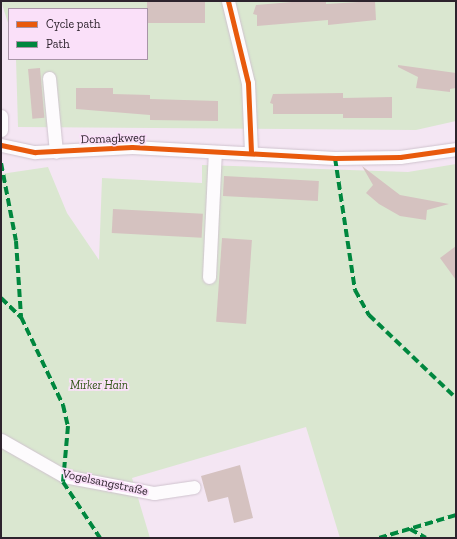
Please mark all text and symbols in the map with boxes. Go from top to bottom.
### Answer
legend [8,8,148,60]
text: Cycle path [46,17,100,31]
text: Path [46,37,70,51]
street label: Domagkweg [80,131,146,147]
park label: Mirker Hain [70,379,128,393]
street label: Vogelsangstraße [61,467,149,499]

